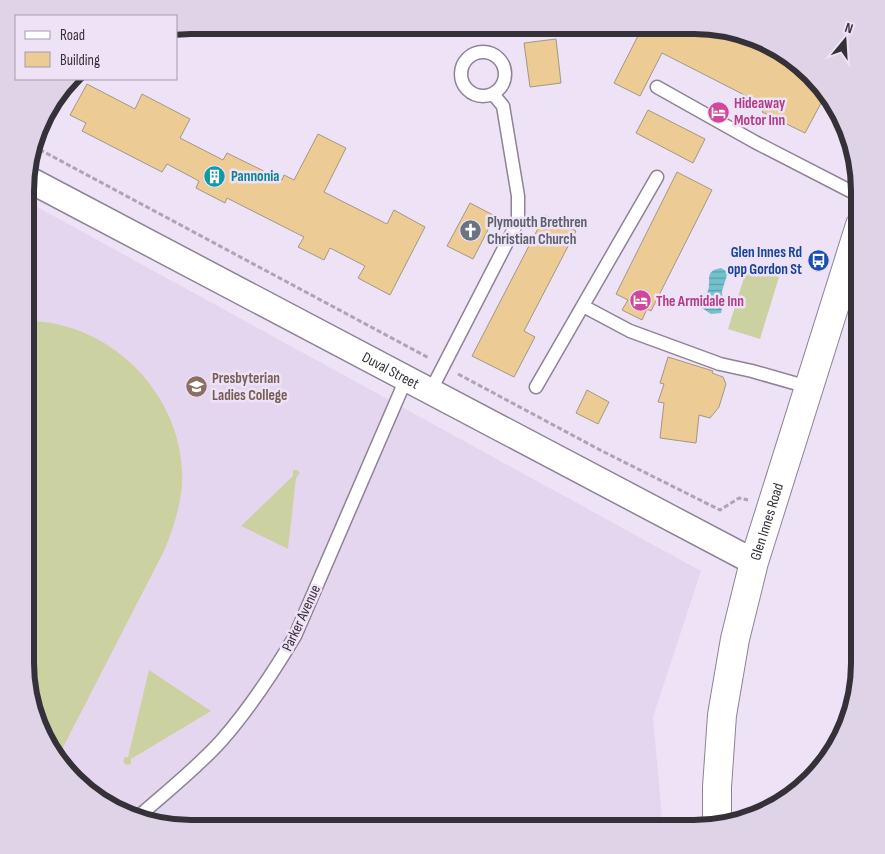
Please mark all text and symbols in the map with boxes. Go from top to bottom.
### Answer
legend [15,15,178,80]
north arrow [820,15,870,65]
text: N [843,19,855,37]
text: Road [60,26,85,45]
text: Building [60,51,100,70]
place label: Hideaway Motor Inn [734,94,786,130]
hotel icon: Hideaway Motor Inn [706,100,730,124]
building icon: Pannonia [203,164,227,188]
place label: Pannonia [231,167,280,186]
place label: Plymouth Brethren Christian Church [487,213,587,249]
church icon: Plymouth Brethren Christian Church [459,219,483,243]
place label: Glen Innes Rd opp Gordon St [727,243,802,279]
bus stop icon: Glen Innes Rd opp Gordon St [806,249,830,273]
hotel icon: The Armidale Inn [628,289,652,313]
place label: The Armidale Inn [656,292,744,311]
street label: Duval Street [359,348,423,394]
place label: Presbyterian Ladies College [212,369,287,405]
school or university icon: Presbyterian Ladies College [184,375,208,399]
street label: Glen Innes Road [746,481,788,563]
street label: Parker Avenue [278,582,325,654]

